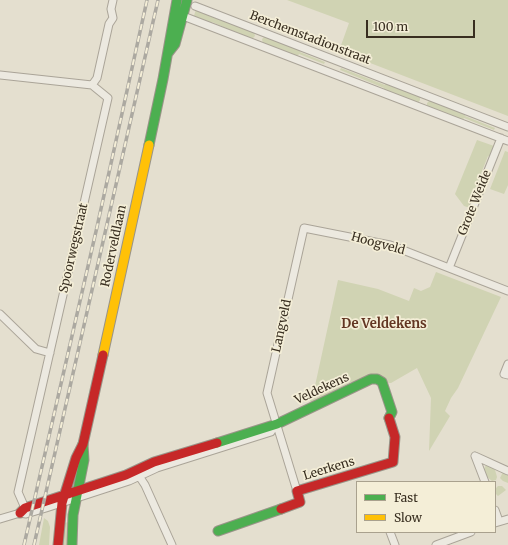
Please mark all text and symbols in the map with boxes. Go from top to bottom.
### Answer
street label: Berchemstadionstraat [248,8,372,68]
scale bar [368,12,477,38]
text: 100 m [373,19,408,34]
street label: Grote Weide [455,168,495,238]
street label: Spoorwegstraat [57,202,91,294]
street label: Roderveldlaan [98,204,130,288]
street label: Hoogveld [349,230,407,258]
street label: Langveld [269,298,295,354]
district label: De Veldekens [341,316,427,332]
street label: Veldekens [293,370,351,408]
street label: Leerkens [302,454,356,484]
legend [356,481,496,533]
text: Fast [394,490,418,505]
text: Slow [394,510,422,525]

